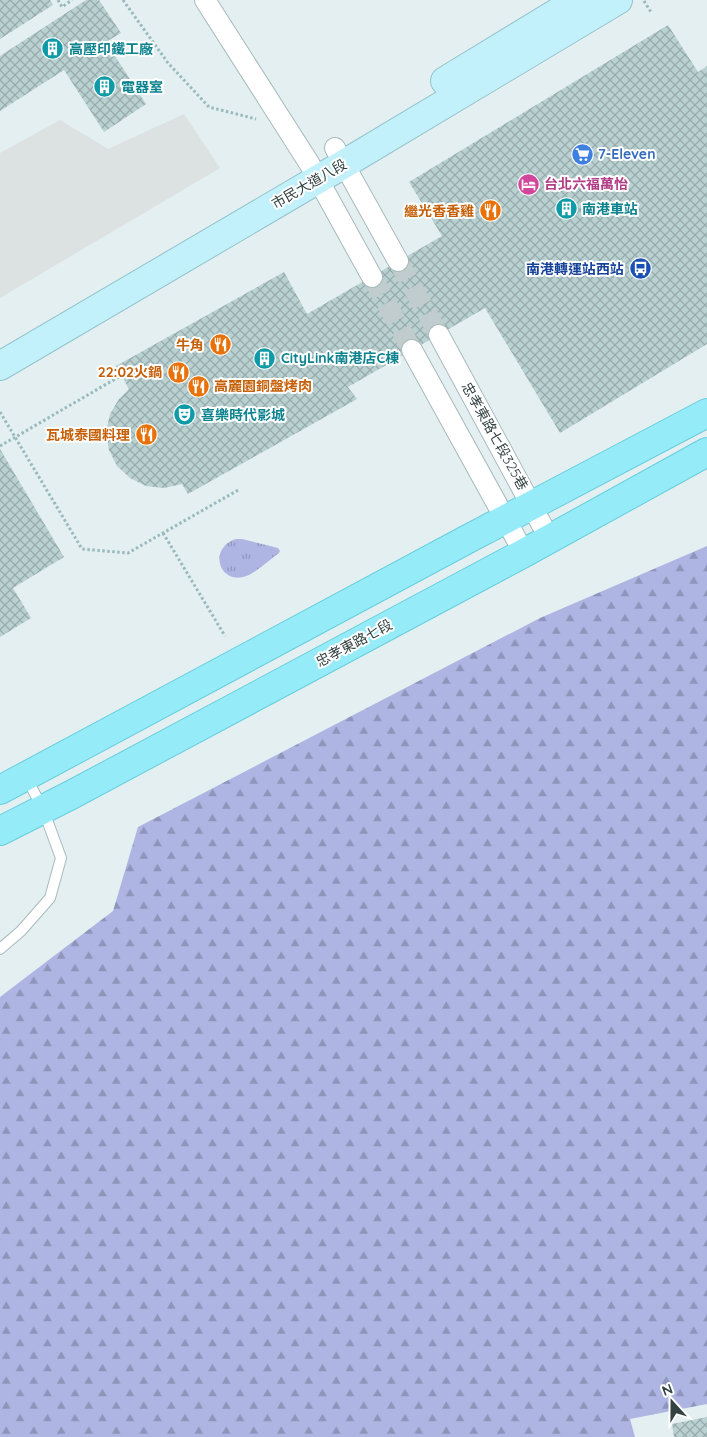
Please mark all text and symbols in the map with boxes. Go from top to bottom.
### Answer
building icon: 高壓印鐵工廠 [41,37,65,61]
place label: 高壓印鐵工廠 [69,40,153,58]
building icon: 電器室 [93,75,117,99]
place label: 電器室 [121,78,163,96]
supermarket icon: 7-Eleven [570,142,594,166]
place label: 7-Eleven [598,145,655,163]
street label: 市民大道八段 [268,155,350,213]
hotel icon: 台北六福萬怡 [516,172,540,196]
place label: 台北六福萬怡 [544,175,628,193]
building icon: 南港車站 [554,197,578,221]
restaurant icon: 繼光香香雞 [478,199,502,223]
place label: 南港車站 [582,200,638,218]
place label: 繼光香香雞 [404,202,474,220]
bus stop icon: 南港轉運站西站 [628,257,652,281]
place label: 南港轉運站西站 [526,260,624,278]
restaurant icon: 牛角 [208,333,232,357]
place label: 牛角 [176,336,204,354]
building icon: CityLink南港店C棟 [253,346,277,370]
place label: CityLink南港店C棟 [281,349,399,367]
restaurant icon: 22:02火鍋 [166,360,190,384]
place label: 22:02火鍋 [98,363,162,381]
restaurant icon: 高麗園銅盤烤肉 [186,374,210,398]
place label: 高麗園銅盤烤肉 [214,377,312,395]
street label: 忠孝東路七段325巷 [458,379,532,493]
theatre icon: 喜樂時代影城 [173,403,197,427]
place label: 喜樂時代影城 [201,406,285,424]
restaurant icon: 瓦城泰國料理 [134,423,158,447]
place label: 瓦城泰國料理 [46,426,130,444]
street label: 忠孝東路七段 [313,615,395,671]
north arrow [647,1377,697,1427]
text: N [659,1380,675,1400]

